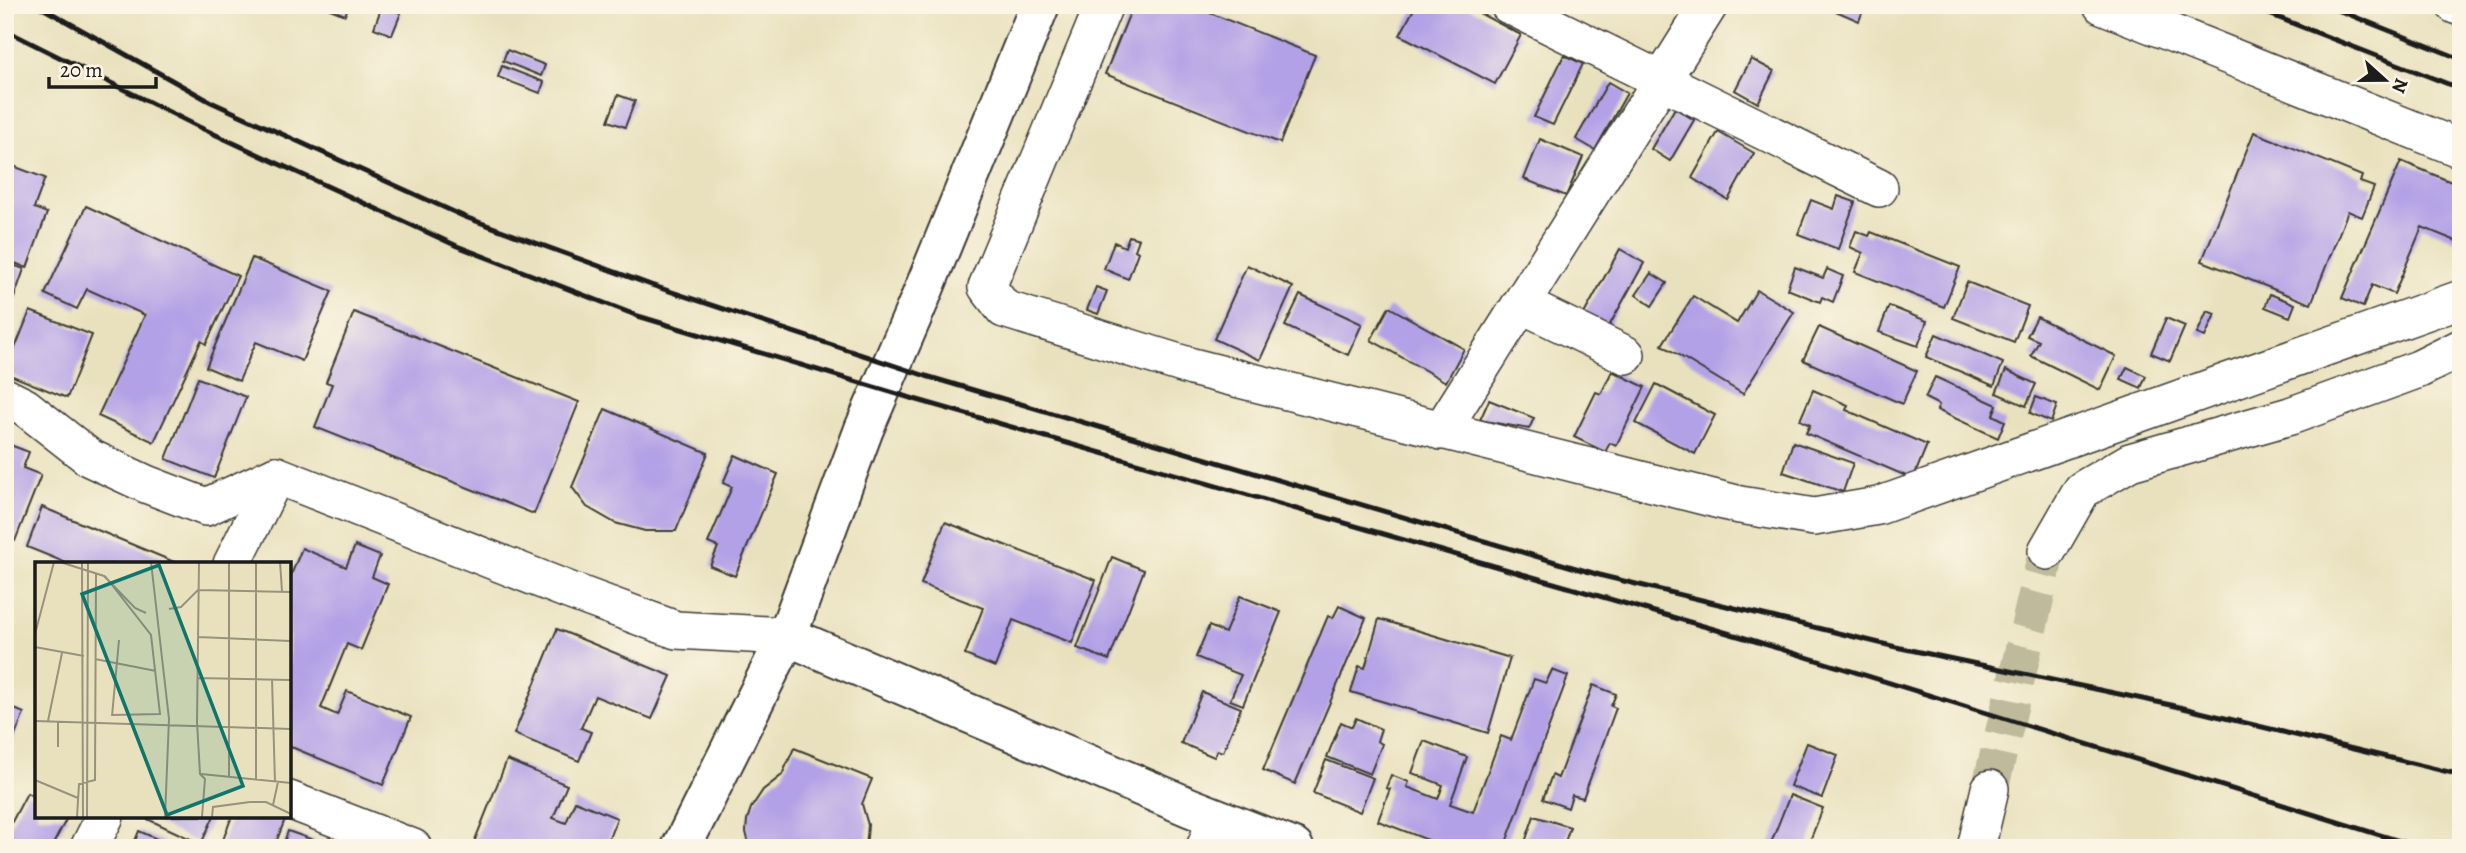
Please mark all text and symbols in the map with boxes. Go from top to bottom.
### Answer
scale bar [49,46,156,90]
north arrow [2350,46,2420,116]
text: 20 m [60,56,103,84]
text: N [2385,75,2415,97]
inset map [35,562,290,818]

